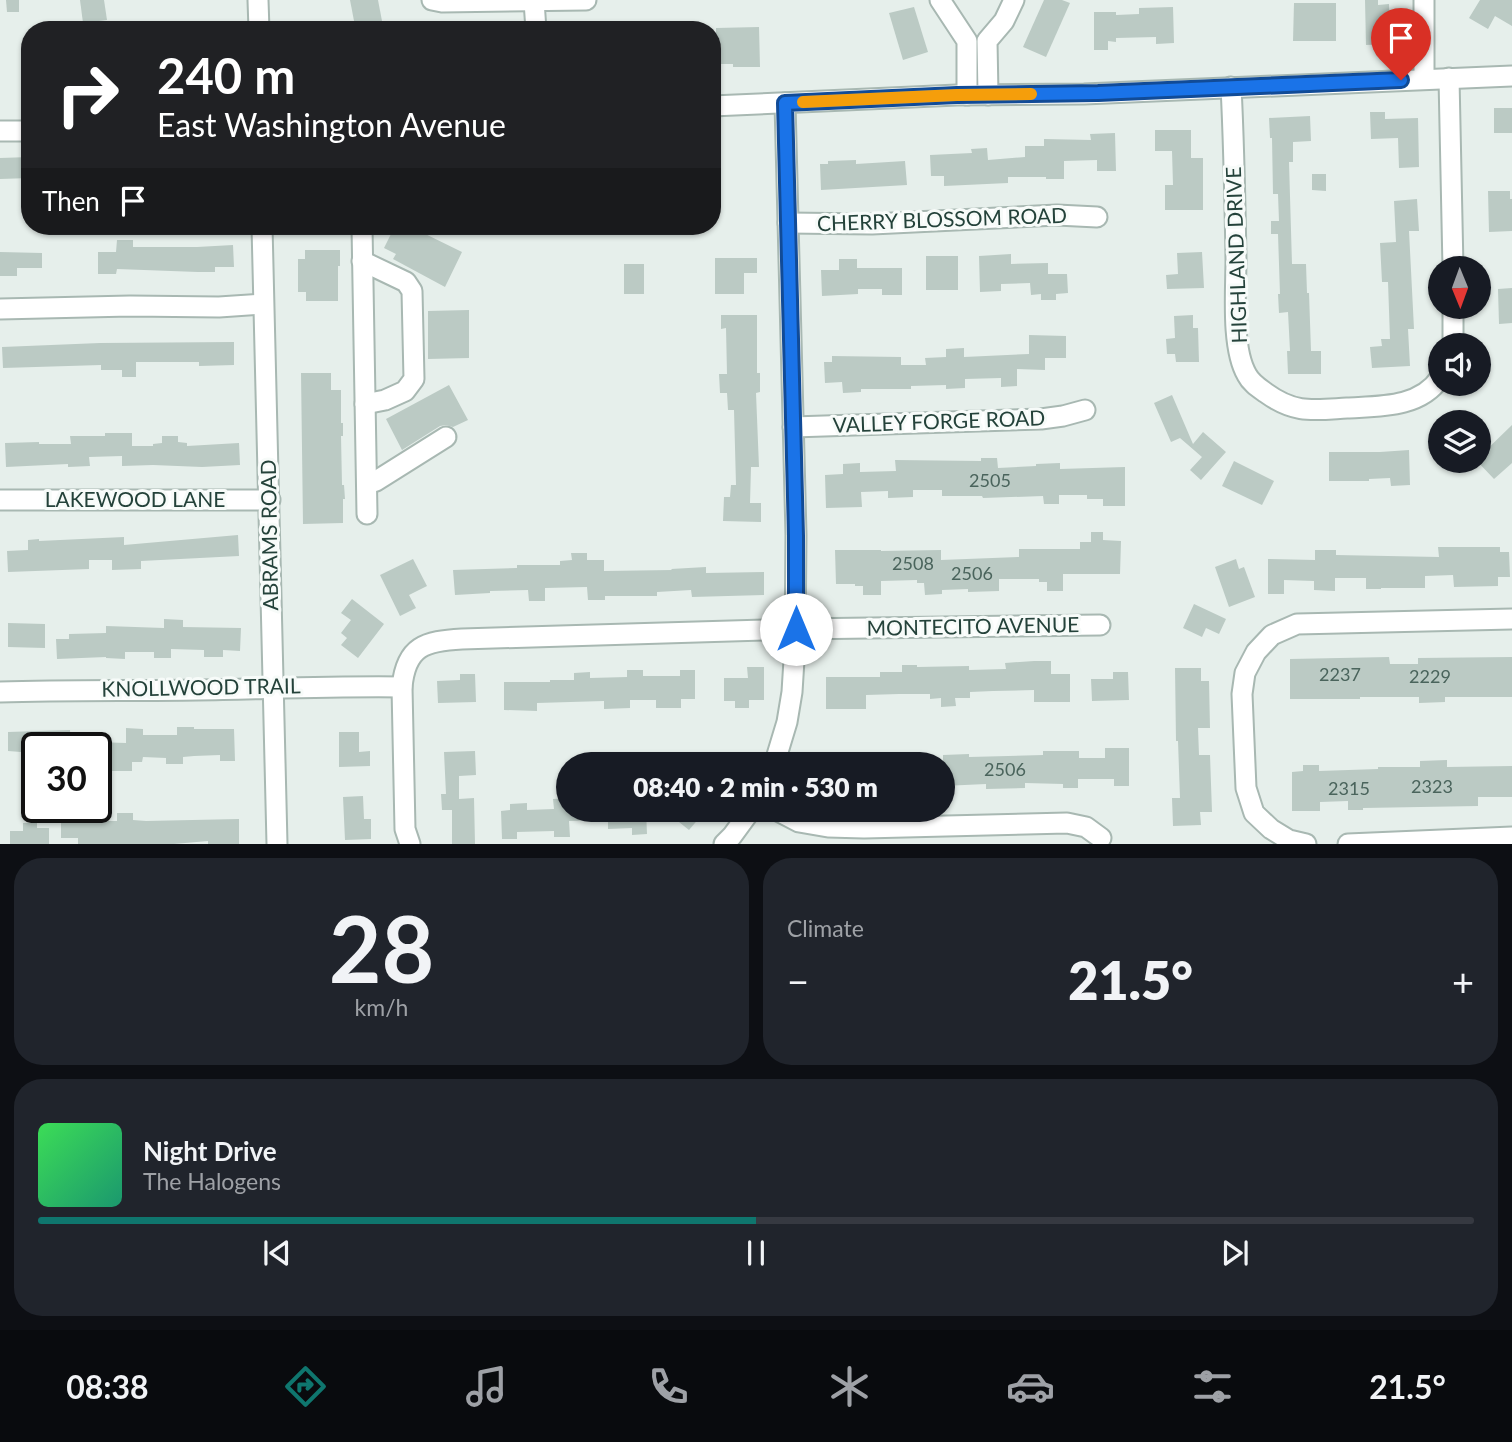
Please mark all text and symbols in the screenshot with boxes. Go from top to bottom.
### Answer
pin [1371,8,1431,80]
icon: arrive [1382,19,1420,57]
text: 240 m [157,46,295,104]
icon: right [42,49,133,140]
text: East Washington Avenue [157,105,506,144]
street label: HIGHLAND DRIVE [1220,166,1251,344]
icon: arrive [114,182,152,220]
text: Then [42,185,100,217]
street label: CHERRY BLOSSOM ROAD [817,202,1067,235]
north arrow [1428,256,1491,318]
map controls [1428,256,1491,473]
button: sound [1428,333,1491,396]
street label: VALLEY FORGE ROAD [832,404,1046,437]
button: layers [1428,410,1491,473]
street label: ABRAMS ROAD [255,459,282,611]
house number: 2505 [969,469,1011,491]
street label: LAKEWOOD LANE [45,486,225,511]
house number: 2508 [892,552,934,574]
house number: 2506 [951,562,993,584]
position arrow [759,592,833,666]
street label: MONTECITO AVENUE [866,611,1080,640]
house number: 2237 [1319,663,1361,685]
house number: 2229 [1409,665,1451,687]
street label: KNOLLWOOD TRAIL [101,672,301,701]
speed limit sign: 30 [21,732,112,823]
house number: 2506 [984,758,1026,780]
text: 08:40 · 2 min · 530 m [633,771,878,803]
house number: 2323 [1411,775,1453,797]
house number: 2315 [1328,777,1370,799]
text: 28 [329,893,434,1002]
text: Climate [787,914,864,942]
text: 21.5° [1068,949,1193,1011]
text: − [787,958,809,1004]
text: + [1452,958,1474,1004]
text: km/h [355,993,408,1021]
text: Night Drive [143,1135,277,1167]
text: The Halogens [143,1167,281,1195]
icon: previous [258,1234,296,1272]
icon: pause [737,1234,775,1272]
icon: next [1216,1234,1254,1272]
icon: directions [281,1362,330,1411]
icon: music [462,1362,511,1411]
icon: phone [644,1362,693,1411]
icon: climate [825,1362,874,1411]
icon: car [1006,1362,1055,1411]
icon: filters [1188,1362,1237,1411]
text: 08:38 [66,1367,149,1406]
text: 21.5° [1369,1367,1446,1406]

